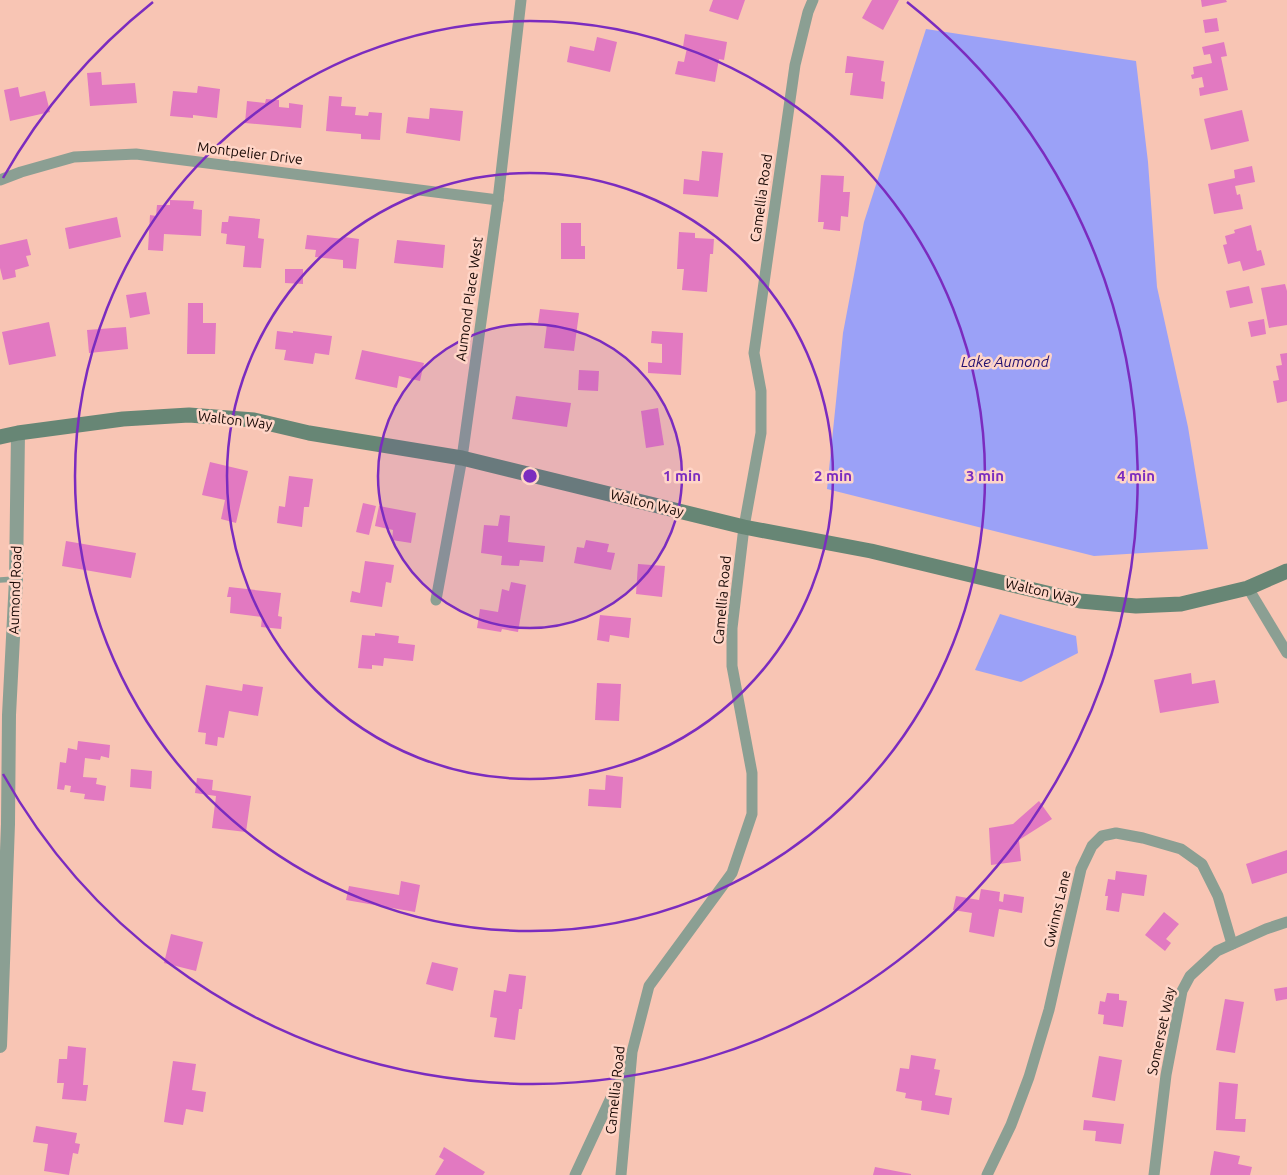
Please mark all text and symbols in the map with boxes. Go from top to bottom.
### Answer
street label: Montpelier Drive [196,139,304,167]
street label: Camellia Road [747,153,775,243]
street label: Aumond Place West [452,235,486,362]
water label: Lake Aumond [961,353,1050,370]
street label: Walton Way [197,407,273,433]
centre of rings [521,467,539,485]
text: 1 min [663,467,701,484]
text: 2 min [814,467,852,484]
text: 3 min [966,467,1004,484]
text: 4 min [1117,467,1155,484]
street label: Walton Way [609,486,686,520]
street label: Aumond Road [5,545,25,635]
street label: Camellia Road [710,555,734,645]
street label: Walton Way [1004,575,1081,607]
street label: Gwinns Lane [1040,869,1074,949]
street label: Somerset Way [1144,985,1178,1077]
street label: Camellia Road [602,1045,628,1135]

